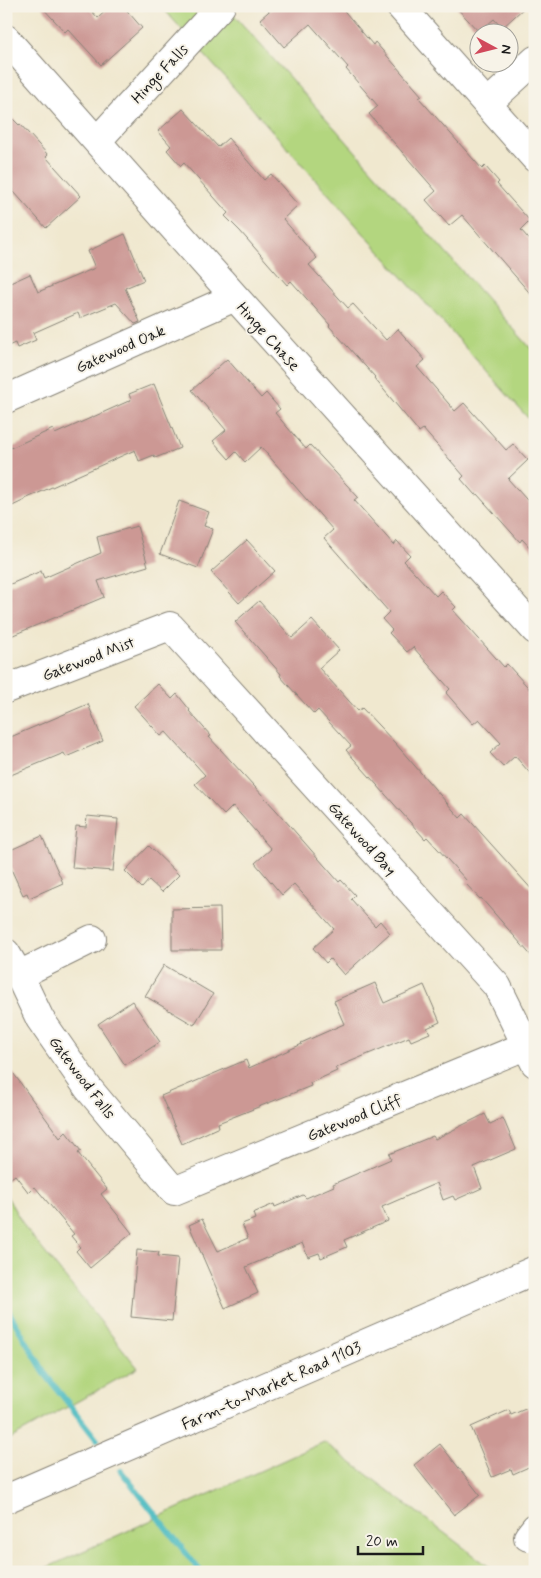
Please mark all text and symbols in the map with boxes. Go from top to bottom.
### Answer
north arrow [468,22,518,72]
street label: Hinge Falls [127,40,194,109]
text: N [496,44,515,55]
street label: Hinge Chase [231,298,305,377]
street label: Gatewood Oak [73,320,169,378]
street label: Gatewood Mist [39,632,138,687]
street label: Gatewood Bay [323,798,401,880]
street label: Gatewood Falls [44,1032,120,1124]
street label: Gatewood Cliff [304,1090,405,1147]
street label: Farm-to-Market Road 1103 [178,1337,365,1436]
scale bar [358,1523,424,1555]
text: 20 m [366,1532,398,1552]

